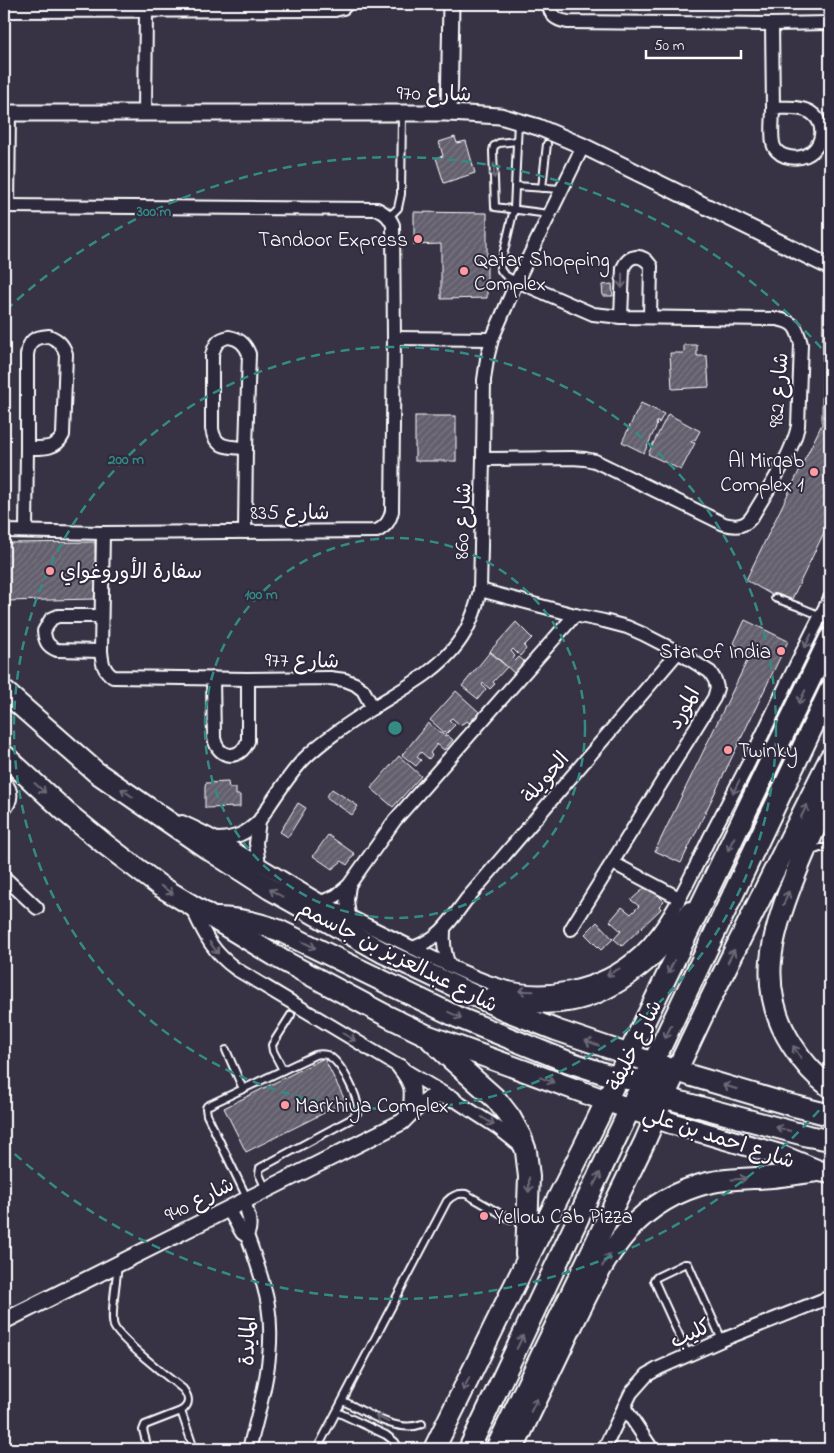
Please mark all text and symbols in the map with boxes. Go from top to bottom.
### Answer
scale bar [646,28,742,60]
text: 50 m [654,35,685,57]
street label: شارع 970 [396,79,472,111]
one-way arrow [489,163,498,179]
text: 300 m [136,201,172,223]
place label: Tandoor Express [258,226,408,256]
marker: Tandoor Express [412,233,424,245]
place label: Qatar Shopping Complex [474,246,610,300]
marker: Qatar Shopping Complex [458,265,470,277]
one-way arrow [618,272,627,288]
street label: شارع 982 [762,352,798,429]
place label: Al Mirqab Complex 1 [720,447,804,501]
text: 200 m [107,449,144,471]
marker: Al Mirqab Complex 1 [808,466,820,478]
street label: شارع 860 [448,482,480,560]
street label: شارع 835 [250,499,330,529]
place label: سفارة الأوروغواي [60,557,202,588]
marker: سفارة الأوروغواي [44,565,56,577]
text: 100 m [244,584,278,606]
one-way arrow [803,633,812,648]
place label: Star of India [659,638,771,668]
marker: Star of India [775,645,787,657]
street label: شارع 977 [265,646,339,678]
street label: المورد [661,682,709,736]
one-way arrow [796,690,806,705]
centre of rings [386,719,404,737]
place label: Twinky [738,737,798,769]
marker: Twinky [722,744,734,756]
street label: الحويلة [516,746,577,811]
one-way arrow [731,779,740,794]
one-way arrow [34,782,47,794]
one-way arrow [120,788,134,798]
one-way arrow [800,804,809,819]
one-way arrow [726,836,735,851]
one-way arrow [159,885,173,895]
one-way arrow [270,887,284,897]
one-way arrow [781,891,791,906]
street label: شارع عبدالعزيز بن جاسمم [292,894,502,1021]
one-way arrow [301,940,316,950]
one-way arrow [209,941,220,955]
one-way arrow [727,949,737,964]
one-way arrow [666,959,676,974]
one-way arrow [605,967,620,977]
one-way arrow [518,986,534,995]
street label: شارع خليفة [601,995,671,1097]
one-way arrow [447,1011,462,1021]
one-way arrow [663,1024,672,1039]
one-way arrow [342,1033,356,1043]
one-way arrow [585,1038,600,1047]
one-way arrow [791,1046,801,1060]
one-way arrow [539,1076,554,1085]
one-way arrow [722,1082,738,1092]
place label: Markhiya Complex [295,1092,449,1124]
marker: Markhiya Complex [279,1099,291,1111]
street label: شارع احمد بن علي [638,1100,798,1179]
one-way arrow [481,1117,495,1127]
one-way arrow [775,1124,791,1133]
street label: شارع 940 [160,1170,240,1231]
one-way arrow [593,1172,602,1187]
one-way arrow [730,1174,746,1183]
one-way arrow [524,1177,533,1193]
place label: Yellow Cab Pizza [494,1203,633,1233]
marker: Yellow Cab Pizza [478,1210,490,1222]
one-way arrow [601,1253,611,1267]
street label: كليب [666,1313,716,1357]
street label: المايدة [233,1316,265,1366]
one-way arrow [516,1335,525,1350]
one-way arrow [460,1376,470,1391]
one-way arrow [530,1398,539,1413]
one-way arrow [374,1414,389,1424]

